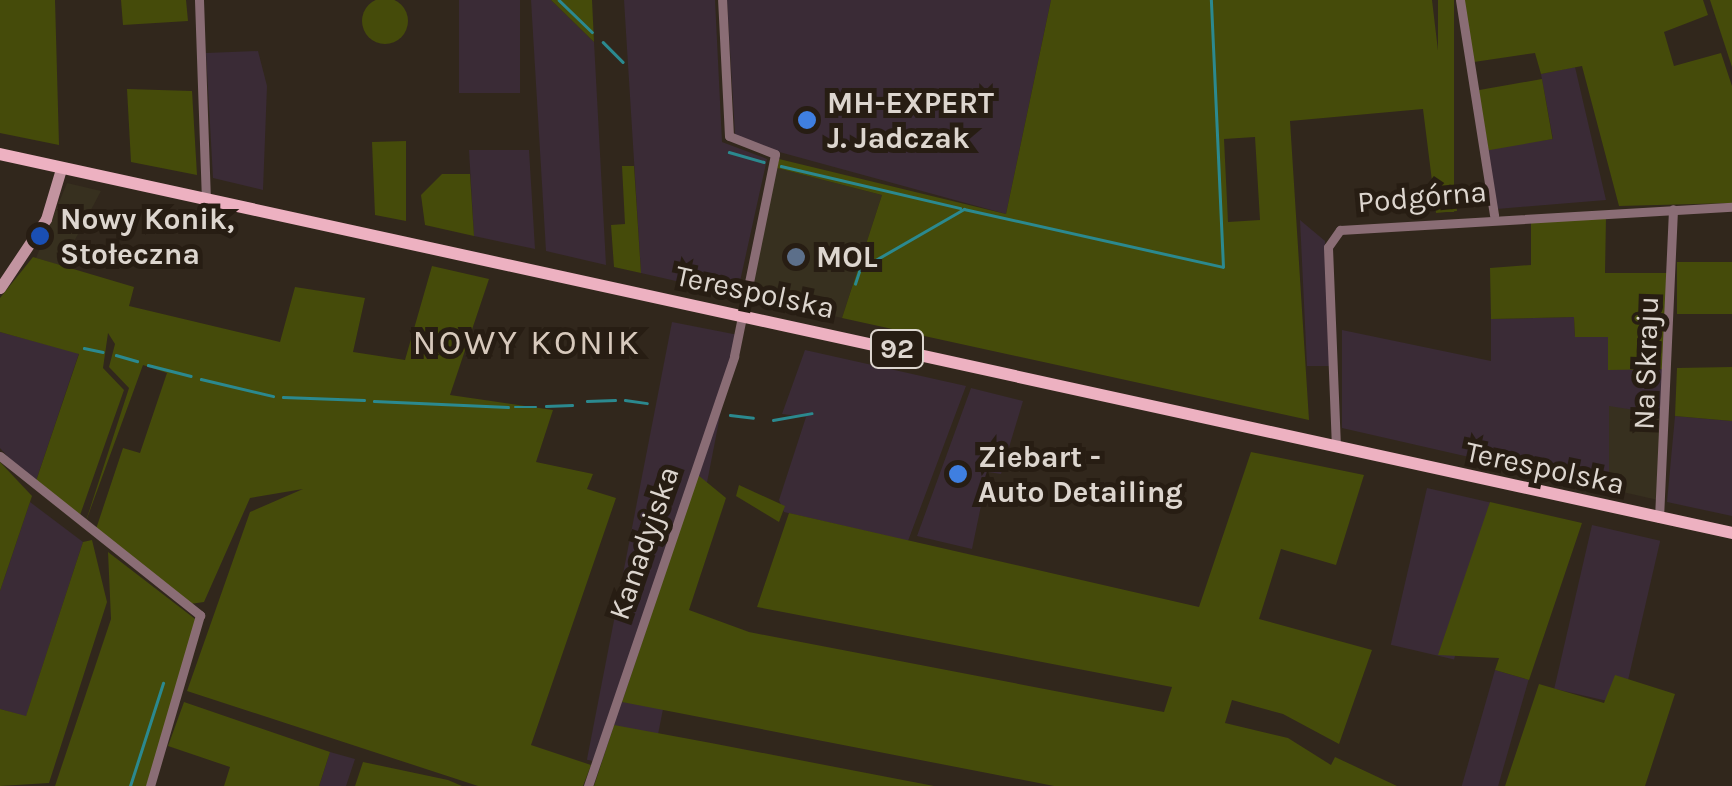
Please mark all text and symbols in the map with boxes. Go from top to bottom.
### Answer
place label: MH-EXPERT J. Jadczak [827,85,994,156]
marker: MH-EXPERT J. Jadczak [796,109,818,131]
street label: Podgórna [1356,173,1488,221]
place label: Nowy Konik, Stołeczna [60,201,234,272]
marker: Nowy Konik, Stołeczna [29,225,51,247]
place label: MOL [816,239,878,275]
marker: MOL [785,246,807,268]
street label: Terespolska [672,258,838,326]
street label: Na Skraju [1626,295,1666,431]
district label: NOWY KONIK [412,322,642,364]
road number: 92 [870,326,924,372]
street label: Terespolska [1462,434,1628,502]
place label: Ziebart - Auto Detailing [978,439,1183,510]
street label: Kanadyjska [601,462,687,624]
marker: Ziebart - Auto Detailing [947,463,969,485]

